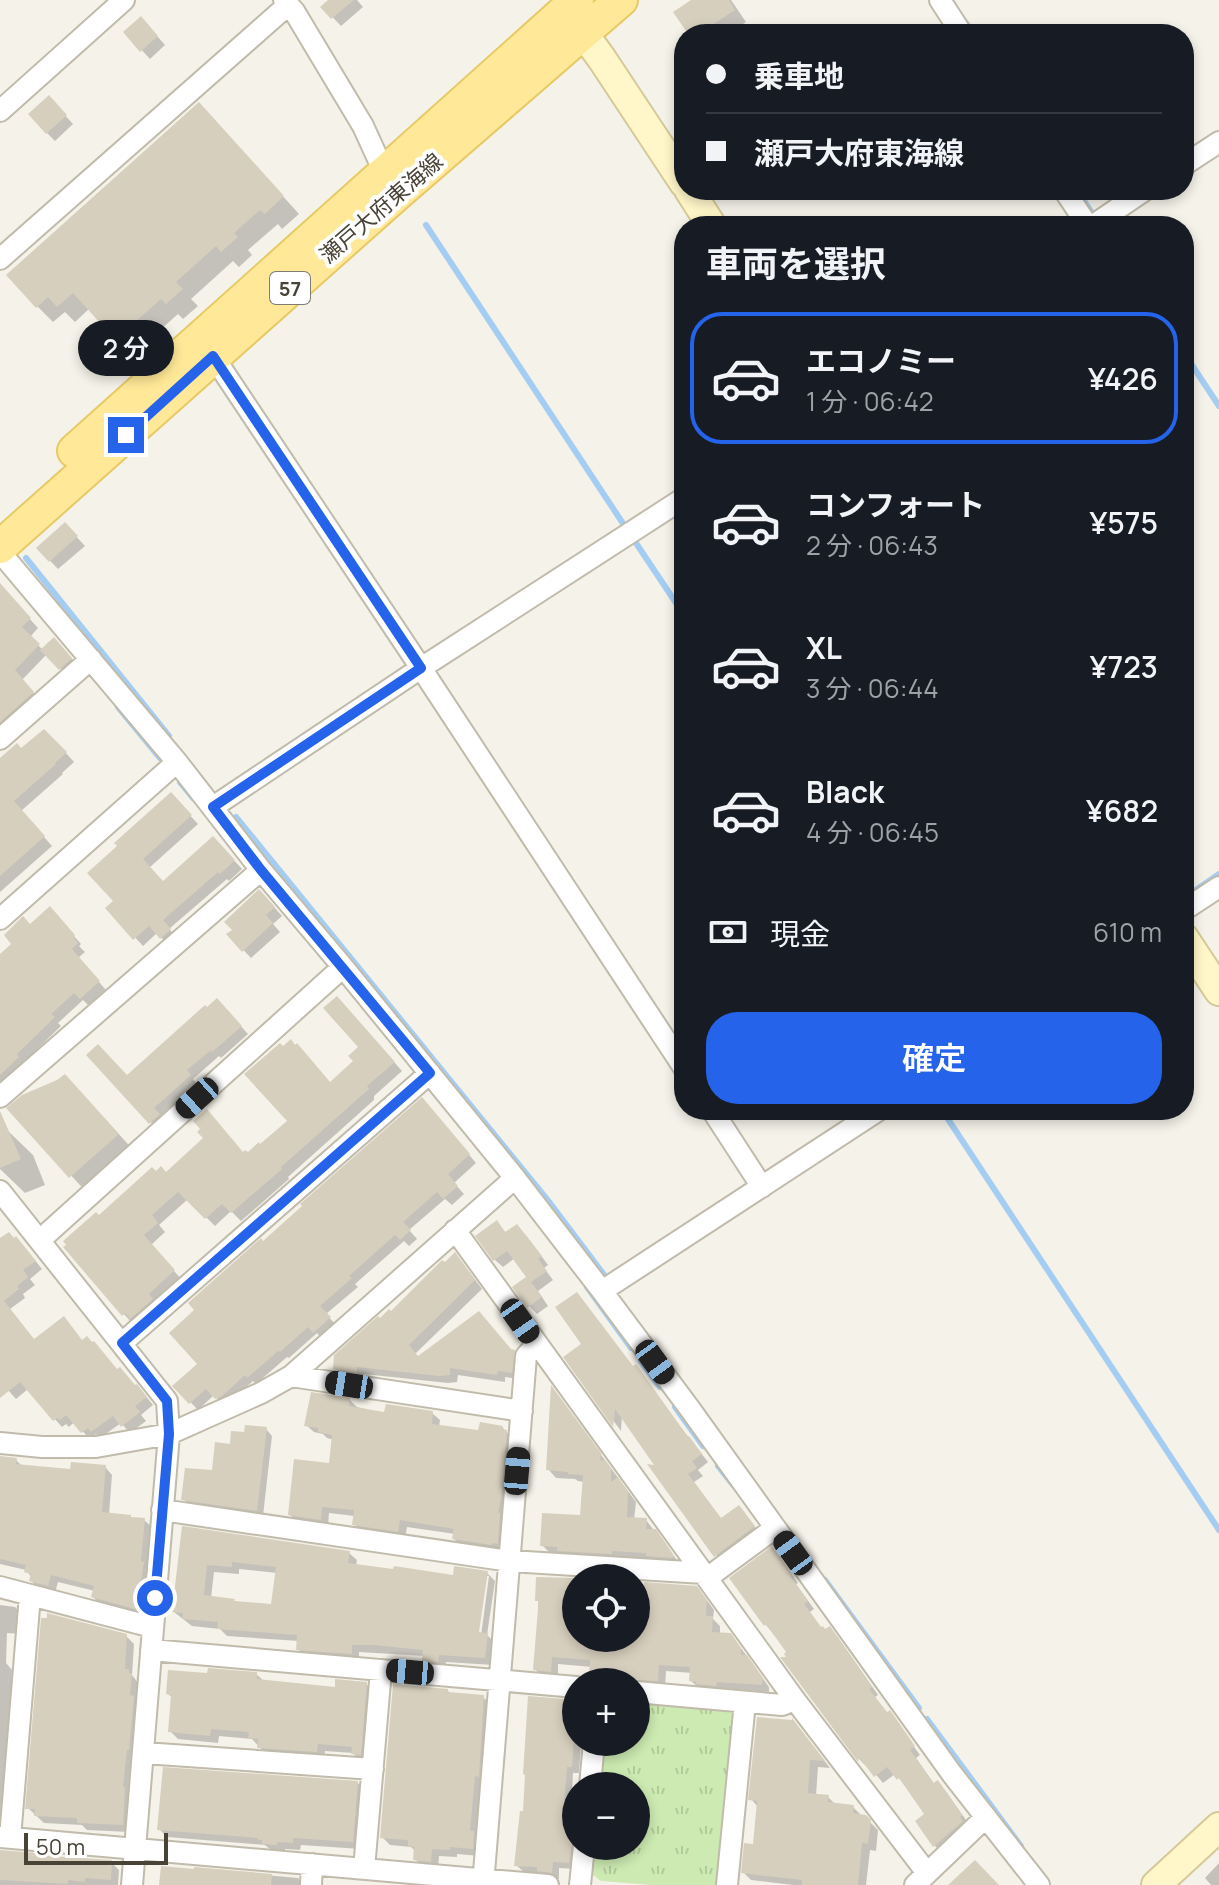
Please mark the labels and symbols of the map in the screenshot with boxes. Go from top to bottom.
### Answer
street label: 瀬戸大府東海線 [313,146,449,270]
road number: 57 [270,272,310,304]
callout: 2 分 [78,319,174,375]
route end [108,417,144,453]
car [171,1073,223,1123]
car [496,1294,544,1348]
car [631,1336,679,1388]
car [323,1369,375,1401]
car [503,1446,531,1496]
car [769,1527,817,1579]
route start [137,1580,173,1616]
car [385,1658,435,1686]
scale bar [24,1829,168,1865]

